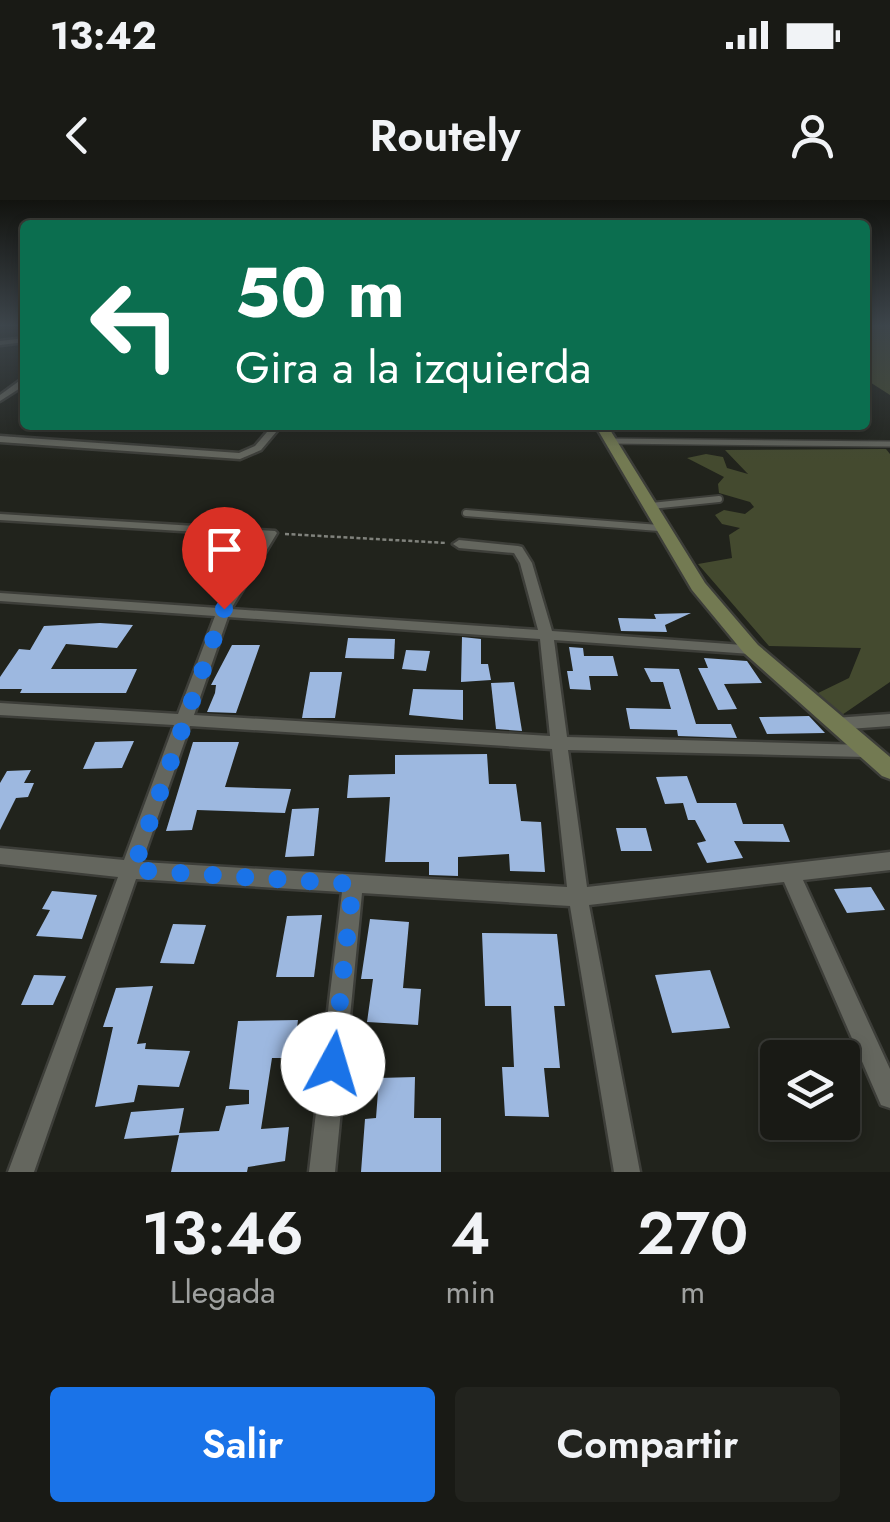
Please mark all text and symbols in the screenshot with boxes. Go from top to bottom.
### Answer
text: 13:42 [50,8,157,63]
text: Routely [369,103,521,168]
icon: back [50,108,105,163]
icon: person [785,108,840,163]
text: 50 m [235,242,405,343]
icon: left [70,260,200,390]
text: Gira a la izquierda [235,335,591,400]
pin [182,507,267,610]
icon: arrive [197,522,252,577]
position arrow [281,1012,385,1116]
map controls [760,1040,860,1140]
button: layers [760,1040,860,1140]
text: 13:46 [142,1190,304,1277]
text: 4 [451,1190,490,1277]
text: 270 [637,1190,748,1277]
text: Llegada [170,1269,276,1315]
text: min [446,1269,496,1315]
text: m [680,1269,705,1315]
button: Salir [50,1387,435,1502]
button: Compartir [455,1387,840,1502]

